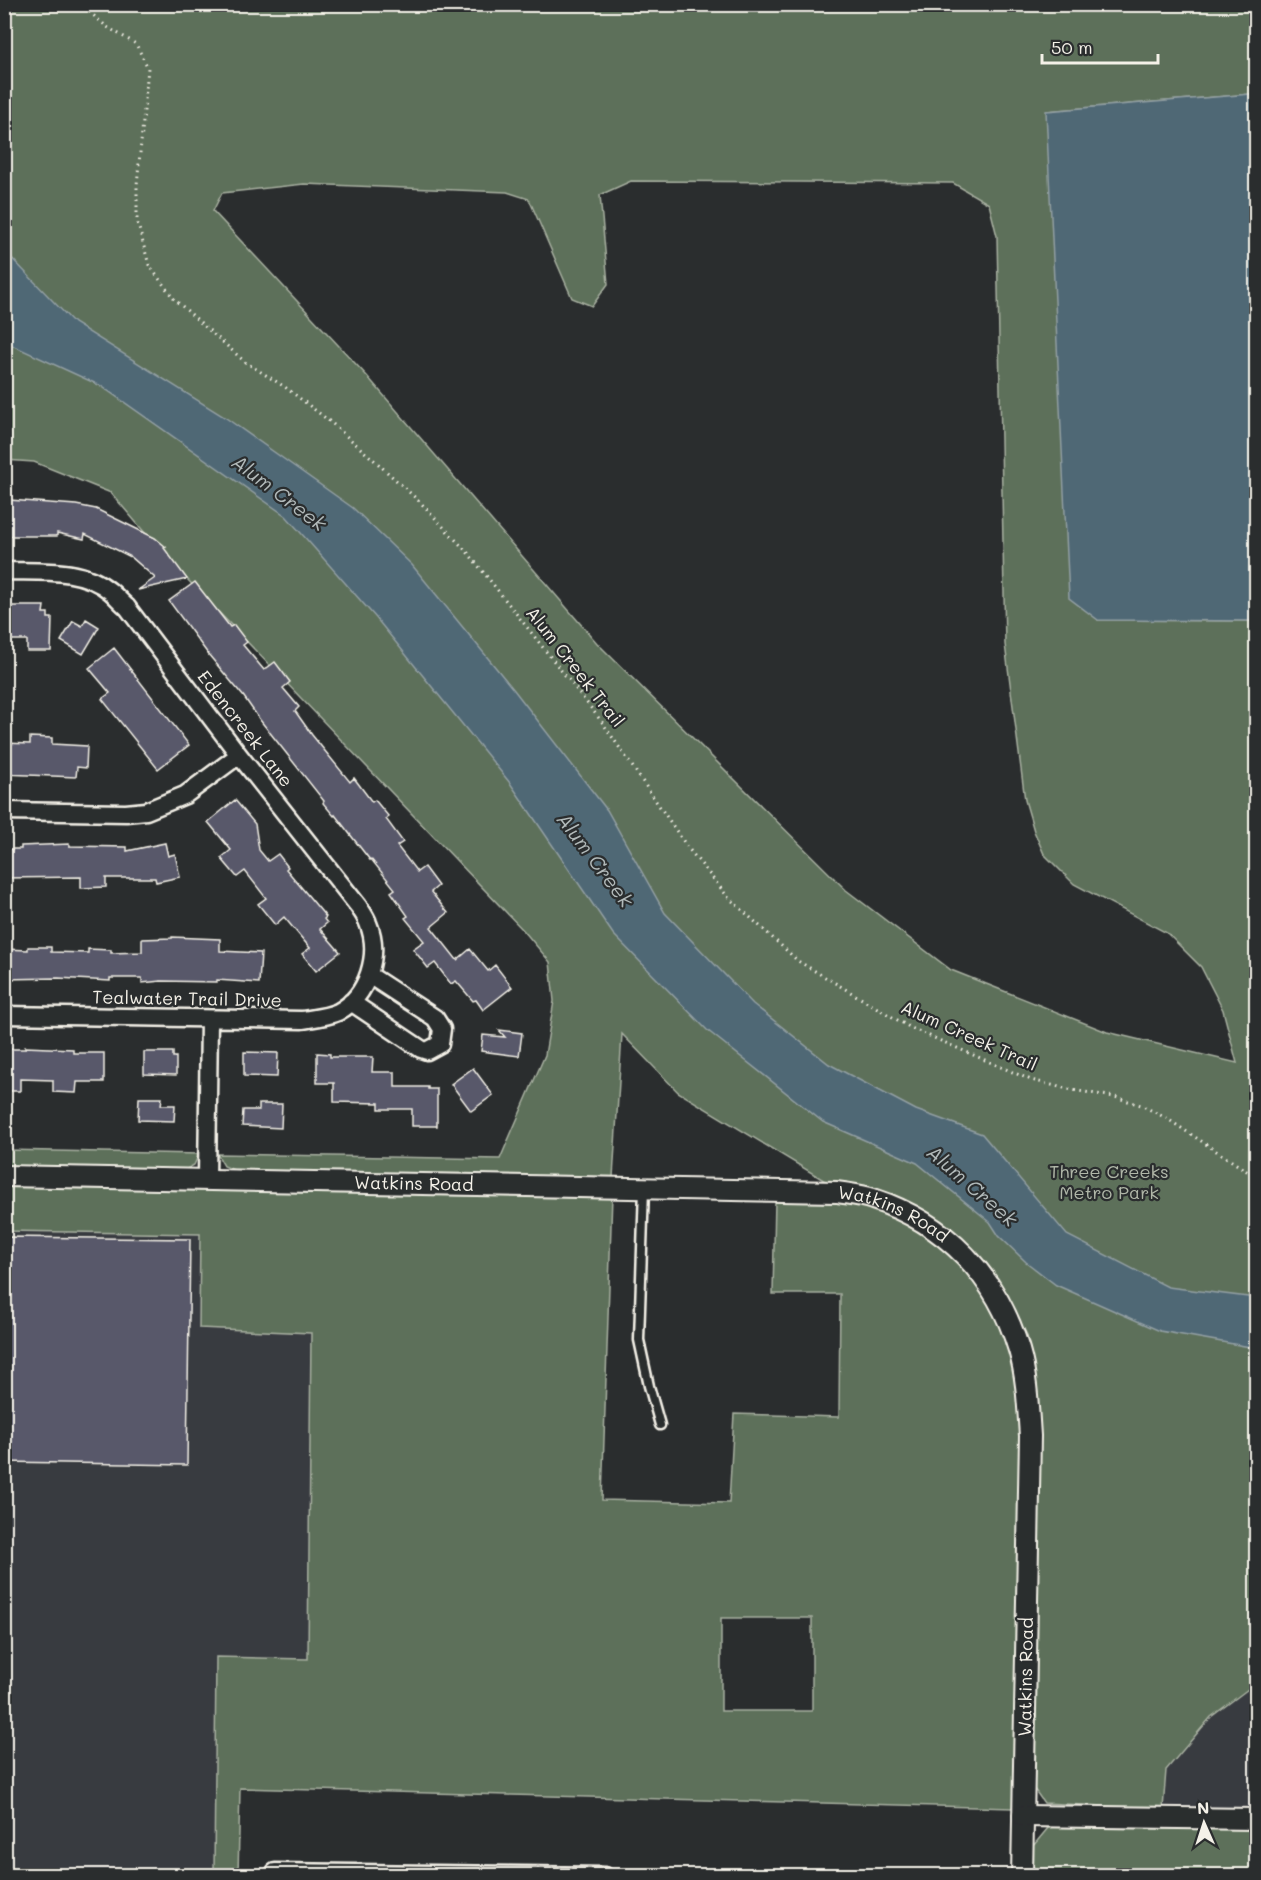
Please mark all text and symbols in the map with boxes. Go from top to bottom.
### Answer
scale bar [1042,27,1158,65]
text: 50 m [1051,35,1093,59]
water label: Alum Creek [227,448,332,536]
street label: Alum Creek Trail [521,601,630,732]
street label: Edencreek Lane [193,665,299,792]
water label: Alum Creek [552,807,640,912]
street label: Tealwater Trail Drive [92,984,282,1012]
street label: Alum Creek Trail [898,994,1041,1076]
water label: Alum Creek [922,1139,1024,1232]
park label: Three Creeks Metro Park [1049,1159,1169,1204]
street label: Watkins Road [354,1170,474,1196]
street label: Watkins Road [837,1179,954,1247]
street label: Watkins Road [1012,1617,1038,1737]
north arrow [1174,1793,1234,1853]
text: N [1197,1797,1210,1818]

